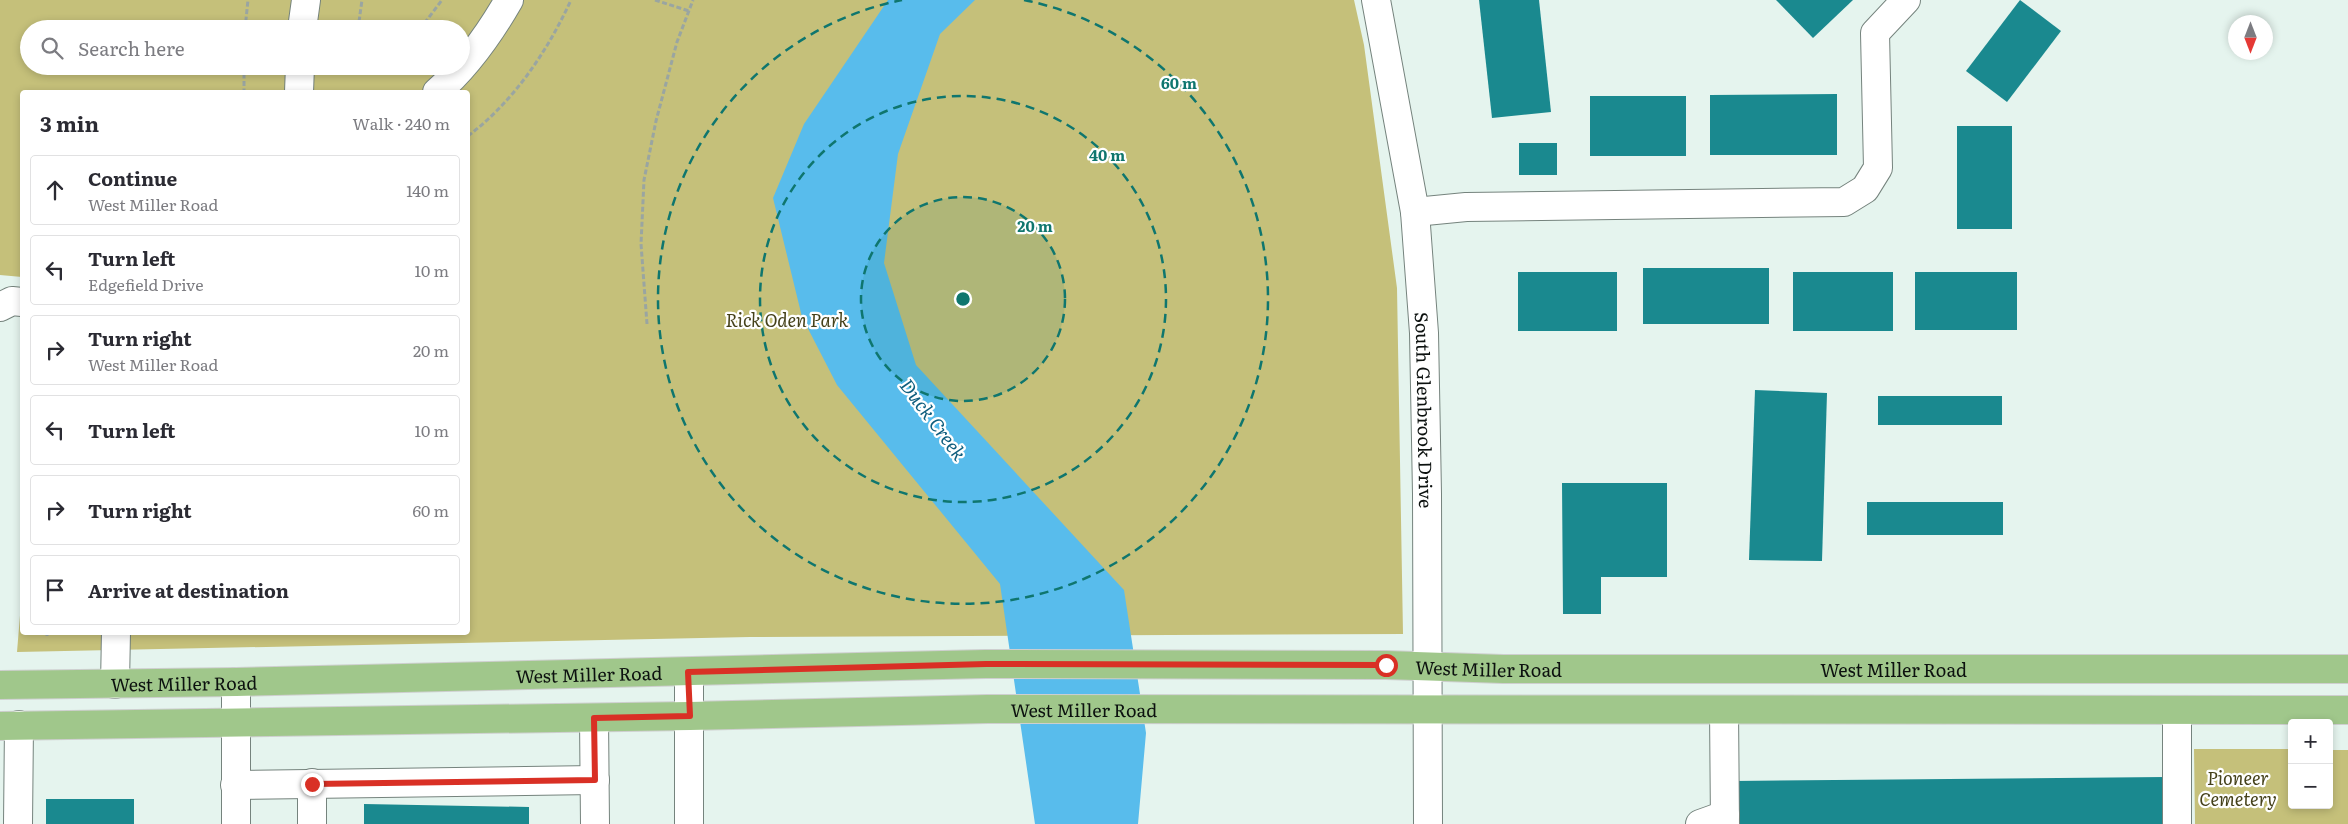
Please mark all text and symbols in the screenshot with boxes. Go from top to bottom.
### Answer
north arrow [2228,15,2273,60]
search box [20,20,470,75]
icon: search [38,34,66,62]
text: Search here [78,34,185,62]
text: 60 m [1161,71,1197,94]
text: 3 min [40,107,99,138]
text: Walk · 240 m [352,111,450,135]
text: 40 m [1089,143,1125,166]
text: Continue [88,164,177,192]
icon: ahead [41,176,69,204]
text: 140 m [406,178,449,202]
text: West Miller Road [88,192,218,216]
text: 20 m [1017,214,1053,237]
text: Turn left [88,244,175,272]
icon: left [41,256,69,284]
text: 10 m [415,258,449,282]
text: Edgefield Drive [88,272,203,296]
centre of rings [954,290,972,308]
park label: Rick Oden Park [726,306,849,333]
street label: South Glenbrook Drive [1409,311,1441,508]
text: Turn right [88,324,192,352]
icon: right [41,336,69,364]
text: 20 m [413,338,449,362]
text: West Miller Road [88,352,218,376]
water label: Duck Creek [894,372,974,466]
icon: left [41,416,69,444]
text: Turn left [88,416,175,444]
text: 10 m [415,418,449,442]
icon: right [41,496,69,524]
text: Turn right [88,496,192,524]
text: 60 m [412,498,449,522]
icon: arrive [41,576,69,604]
text: Arrive at destination [88,576,289,604]
street label: West Miller Road [1415,653,1562,683]
route start [1375,654,1398,677]
street label: West Miller Road [1820,656,1967,683]
street label: West Miller Road [515,658,663,689]
street label: West Miller Road [110,668,258,697]
street label: West Miller Road [1010,696,1157,723]
map controls [2288,719,2333,809]
button: + [2288,719,2333,764]
park label: Pioneer Cemetery [2199,764,2277,812]
button: − [2288,764,2333,809]
route end [301,773,324,796]

